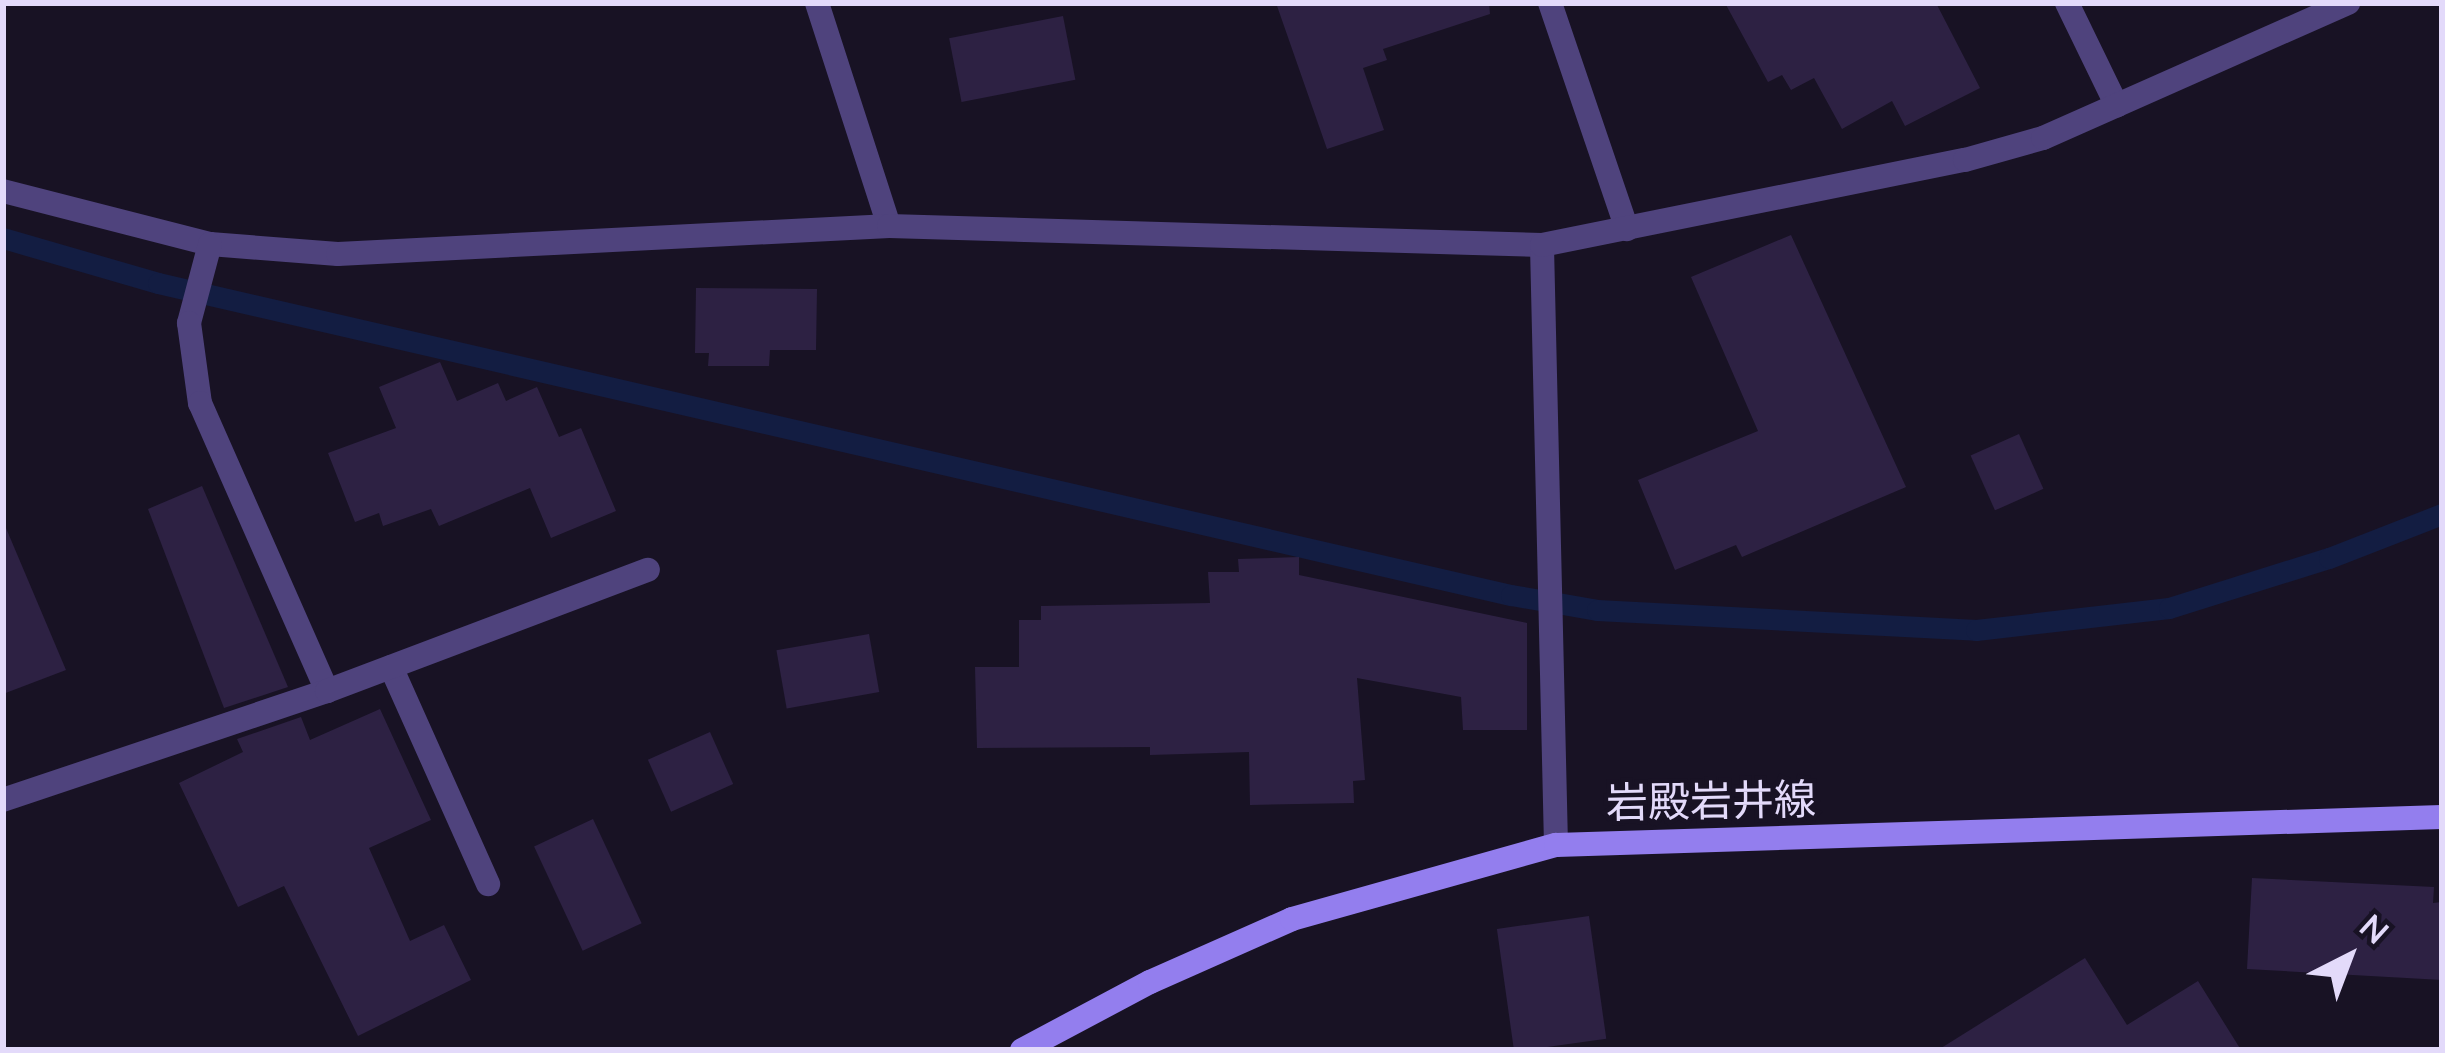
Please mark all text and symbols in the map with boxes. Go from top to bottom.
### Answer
street label: 岩殿岩井線 [1606,776,1816,830]
north arrow [2289,897,2409,1017]
text: N [2349,905,2398,955]

